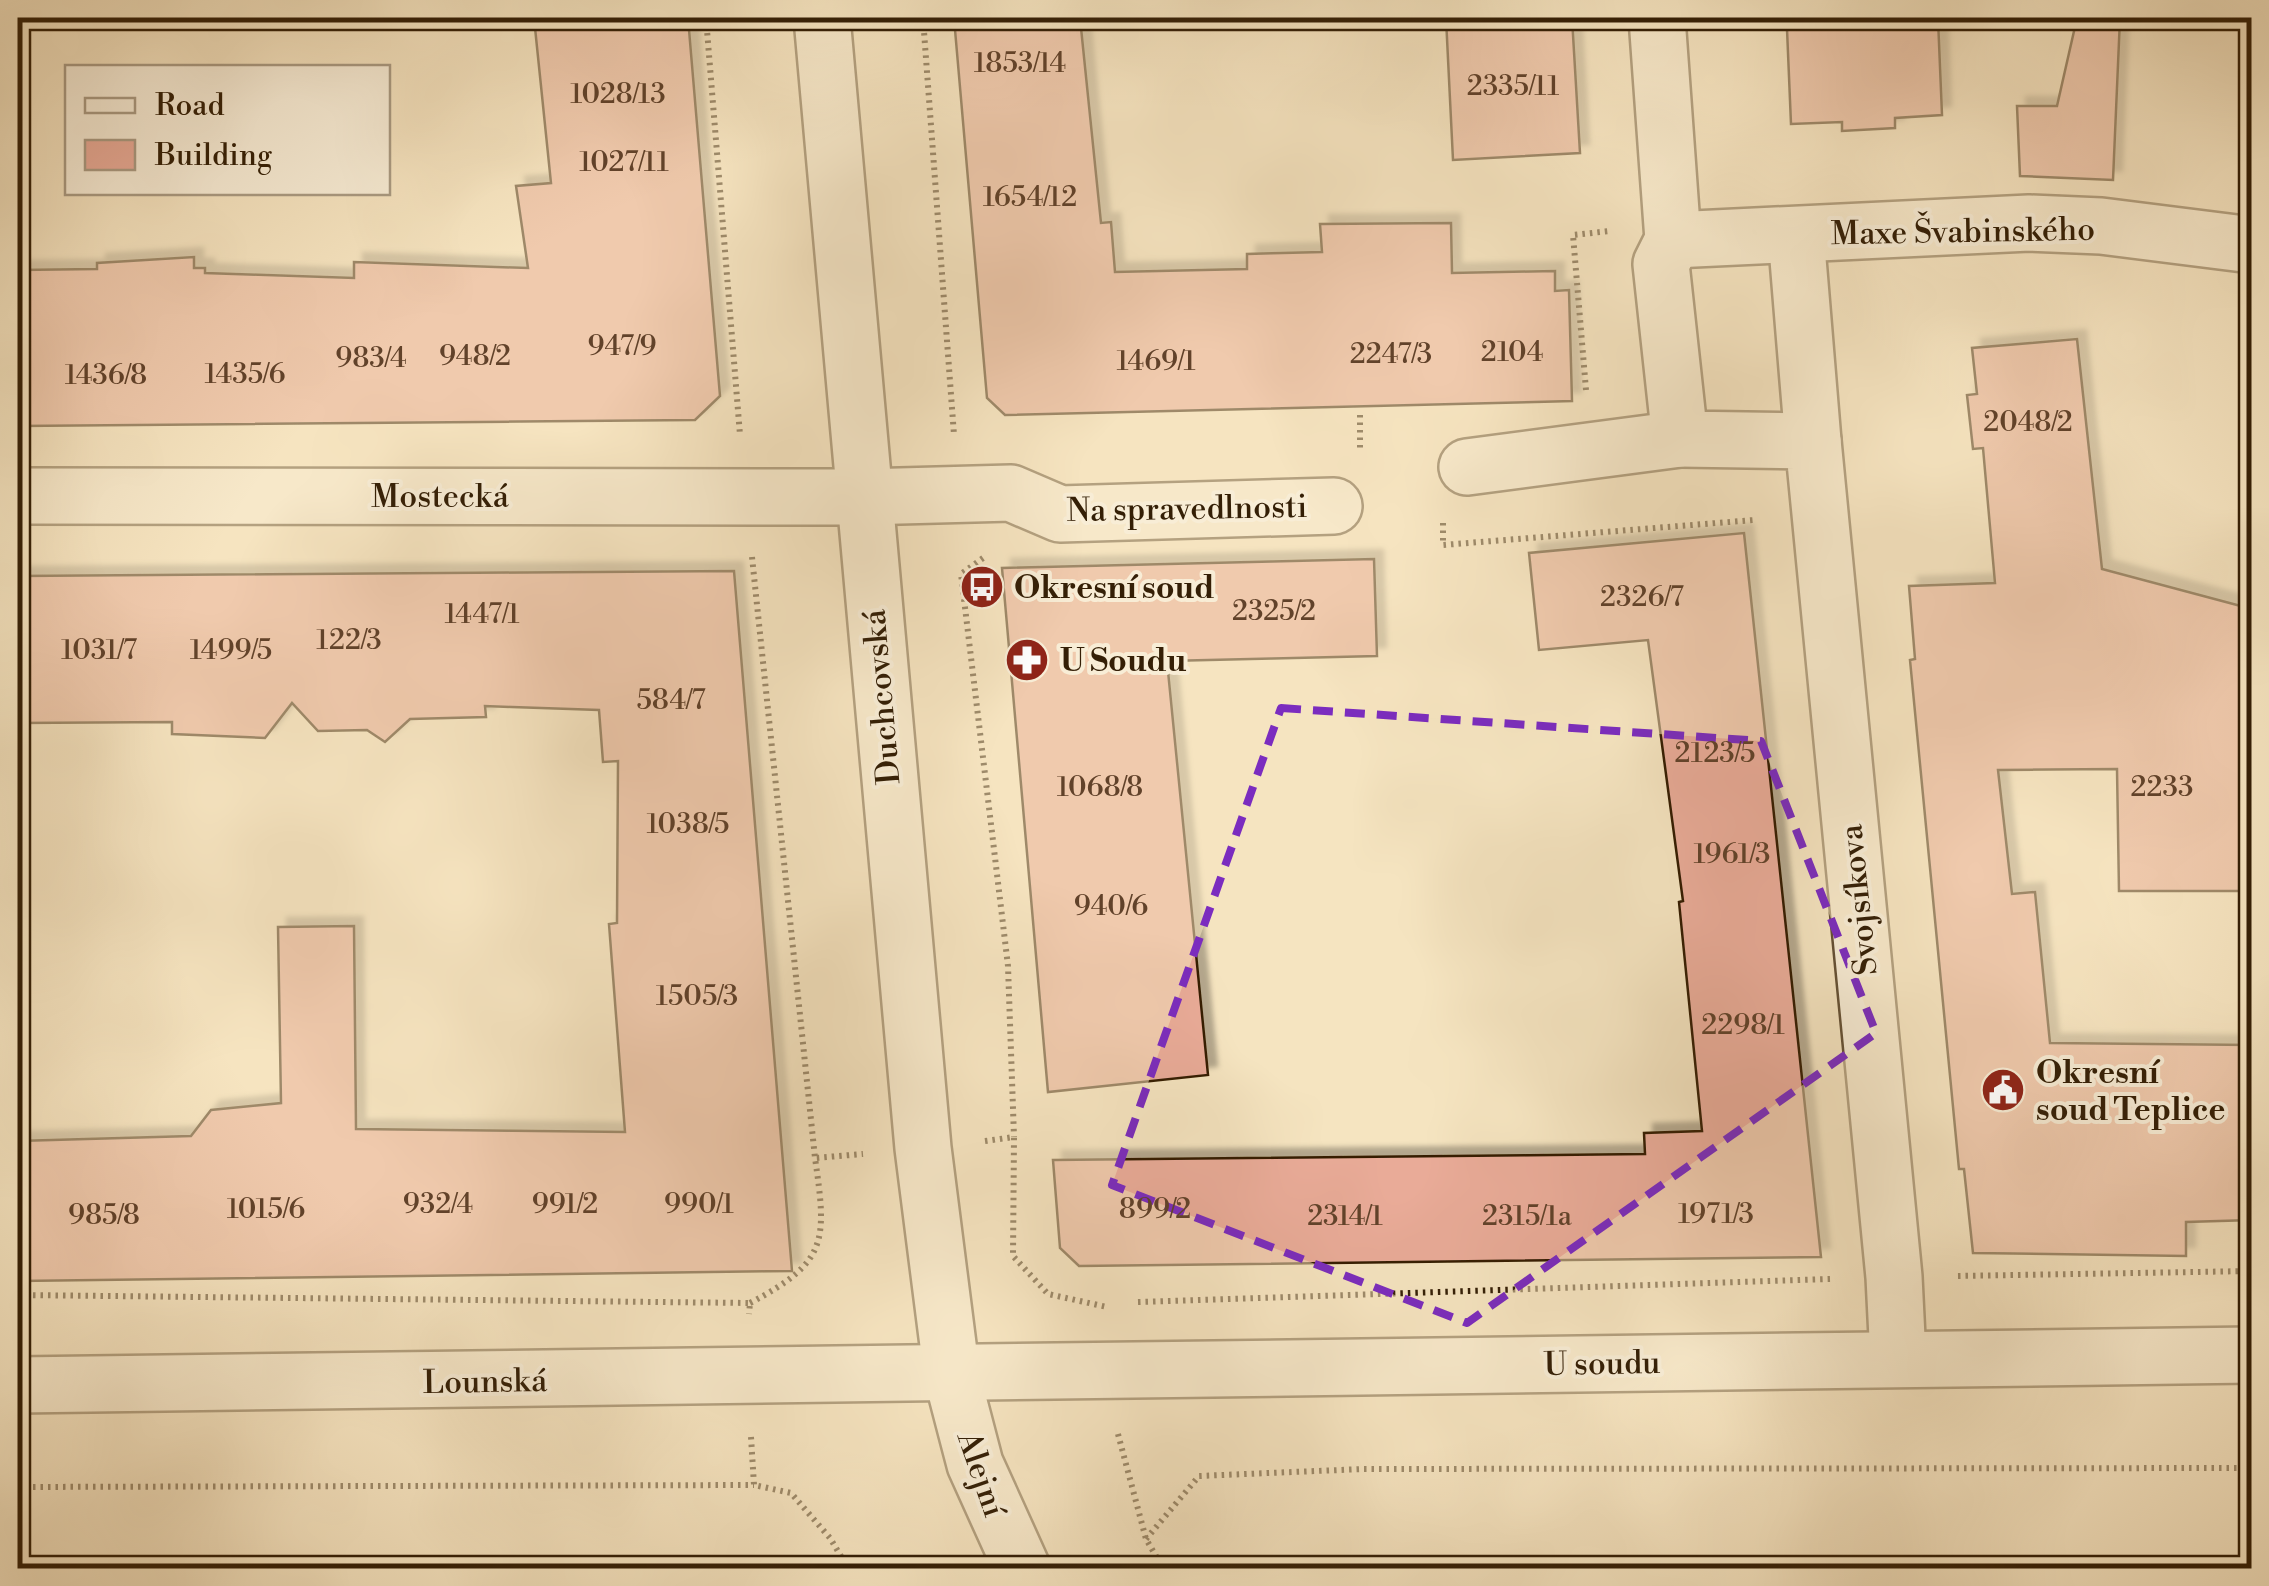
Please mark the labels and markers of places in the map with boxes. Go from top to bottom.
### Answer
bus stop icon: Okresní soud [959,564,1005,610]
place label: Okresní soud [1014,568,1214,608]
pharmacy icon: U Soudu [1004,637,1050,683]
place label: U Soudu [1060,641,1187,681]
place label: Okresní soud Teplice [2036,1053,2226,1130]
public building icon: Okresní soud Teplice [1980,1067,2026,1113]

